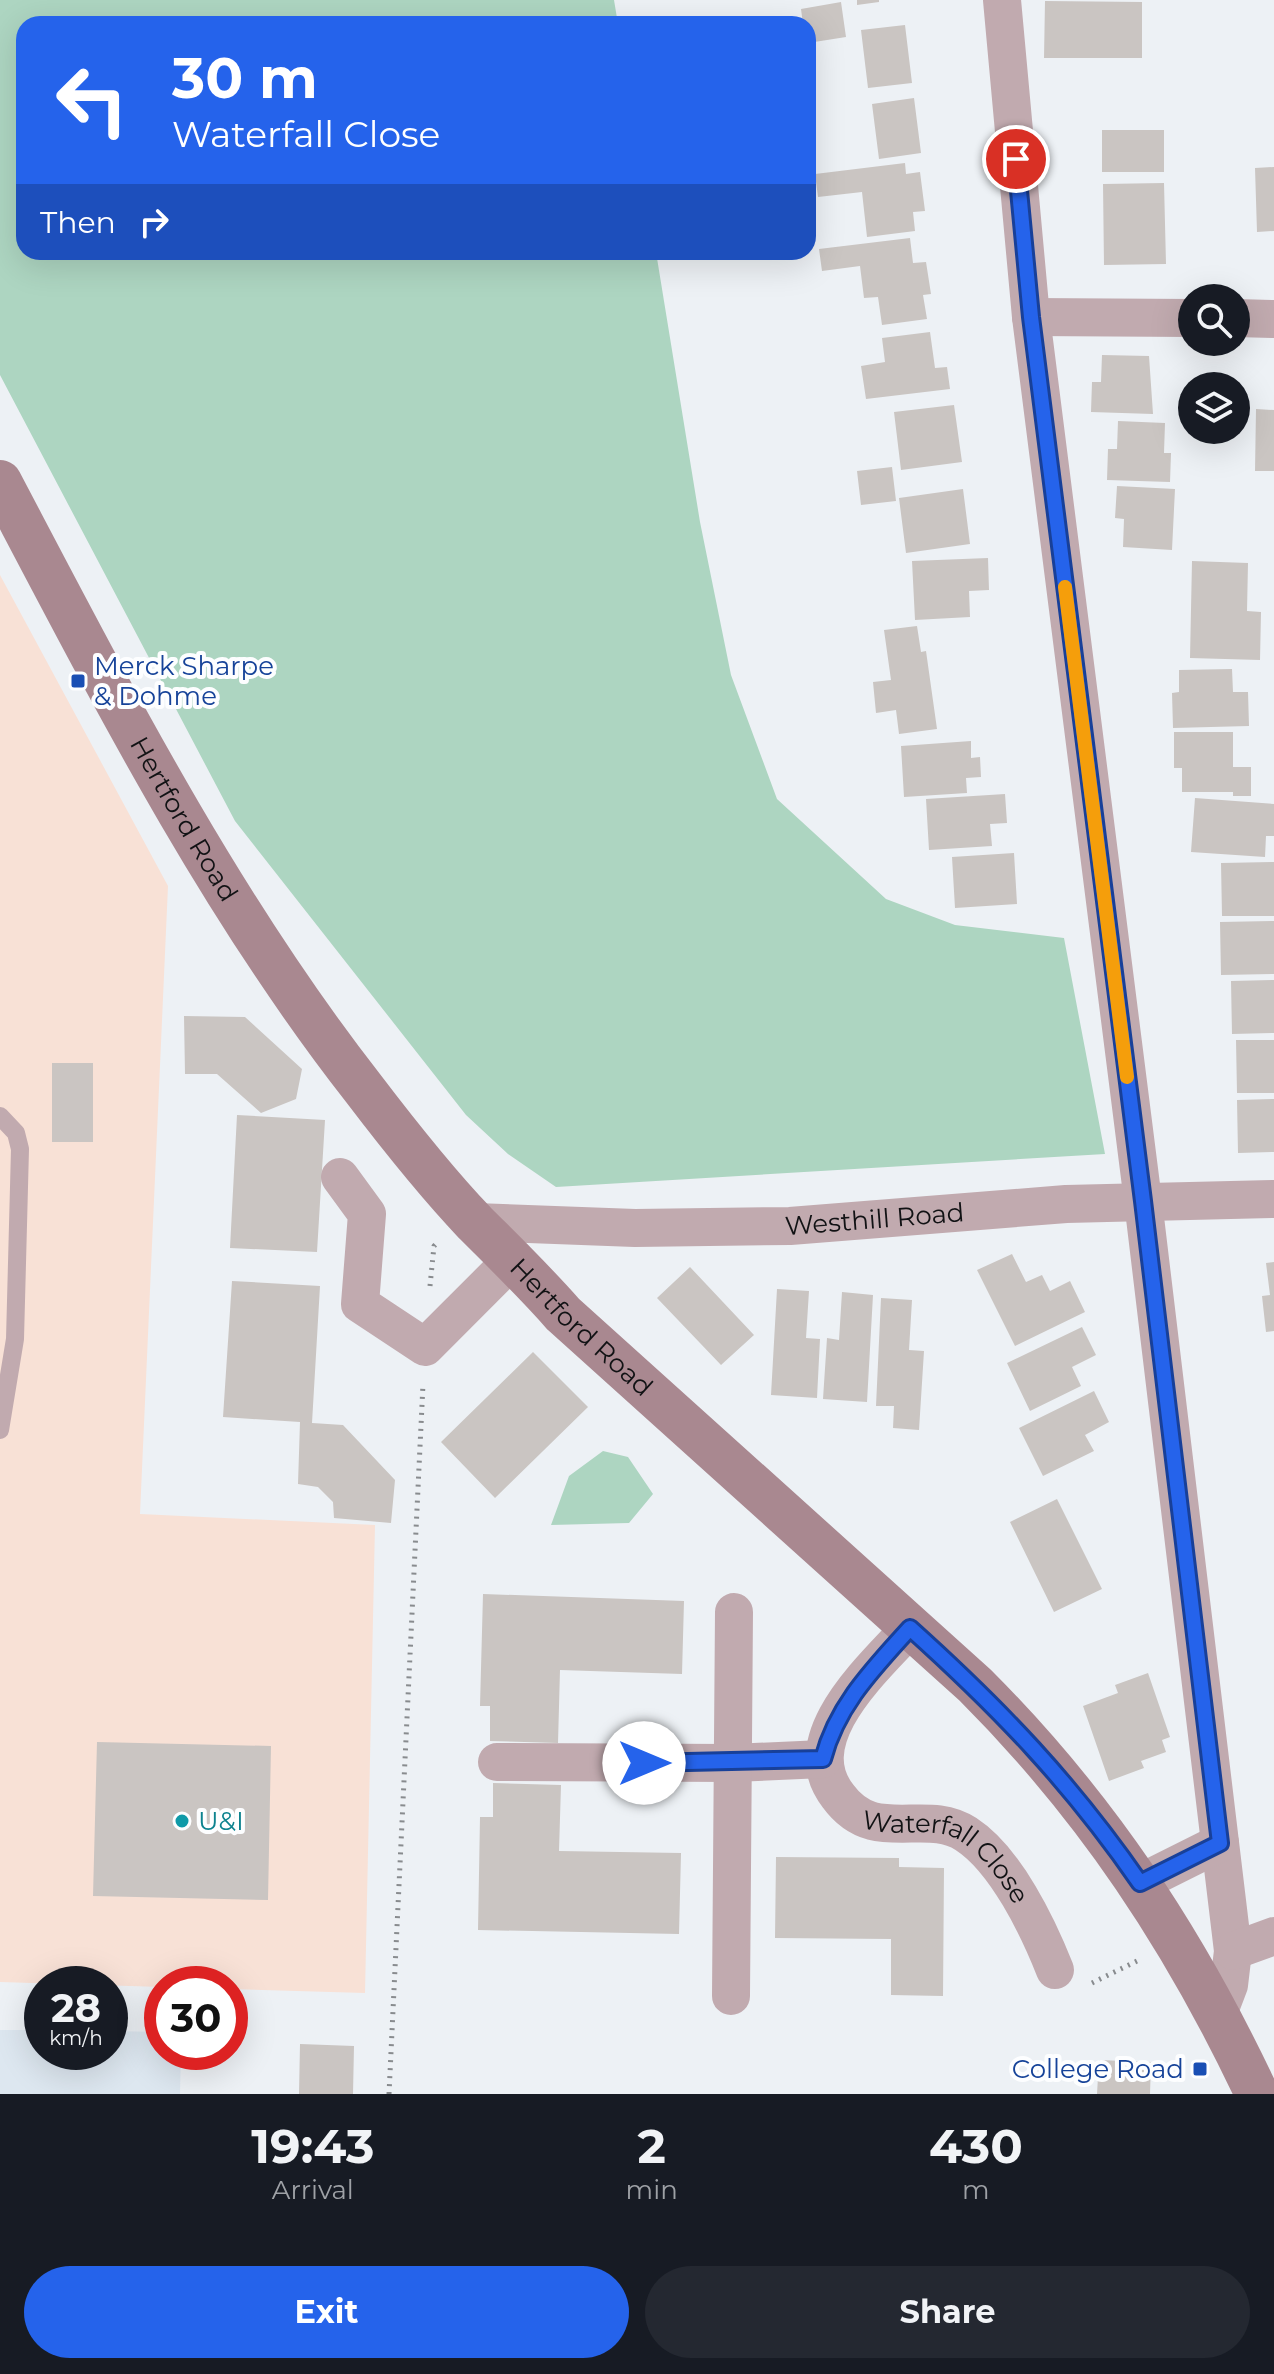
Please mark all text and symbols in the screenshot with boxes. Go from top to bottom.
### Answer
text: 30 m [172,44,318,112]
icon: left [40,48,144,152]
text: Waterfall Close [172,112,440,156]
pin [982,125,1050,193]
icon: arrive [994,137,1038,181]
icon: right [132,200,176,244]
text: Then [40,204,116,241]
map controls [1178,284,1250,444]
button: search [1178,284,1250,356]
button: layers [1178,372,1250,444]
place label: Merck Sharpe & Dohme [94,650,274,712]
marker: Merck Sharpe & Dohme [69,672,87,690]
street label: Hertford Road [123,731,245,907]
street label: Westhill Road [784,1196,966,1242]
street label: Hertford Road [503,1251,659,1403]
position arrow [602,1721,686,1805]
street label: Waterfall Close [860,1804,1036,1909]
place label: U&I [198,1805,244,1837]
marker: U&I [173,1812,191,1830]
speed limit sign: 30 [144,1966,248,2070]
text: 28 [51,1983,101,2032]
text: km/h [49,2026,103,2050]
place label: College Road [1012,2053,1184,2085]
marker: College Road [1191,2060,1209,2078]
text: 19:43 [251,2117,374,2175]
text: 2 [638,2117,666,2175]
text: 430 [929,2117,1023,2175]
text: Arrival [272,2174,354,2206]
text: min [626,2174,678,2206]
text: m [962,2174,990,2206]
button: Exit [24,2266,629,2358]
button: Share [645,2266,1250,2358]

